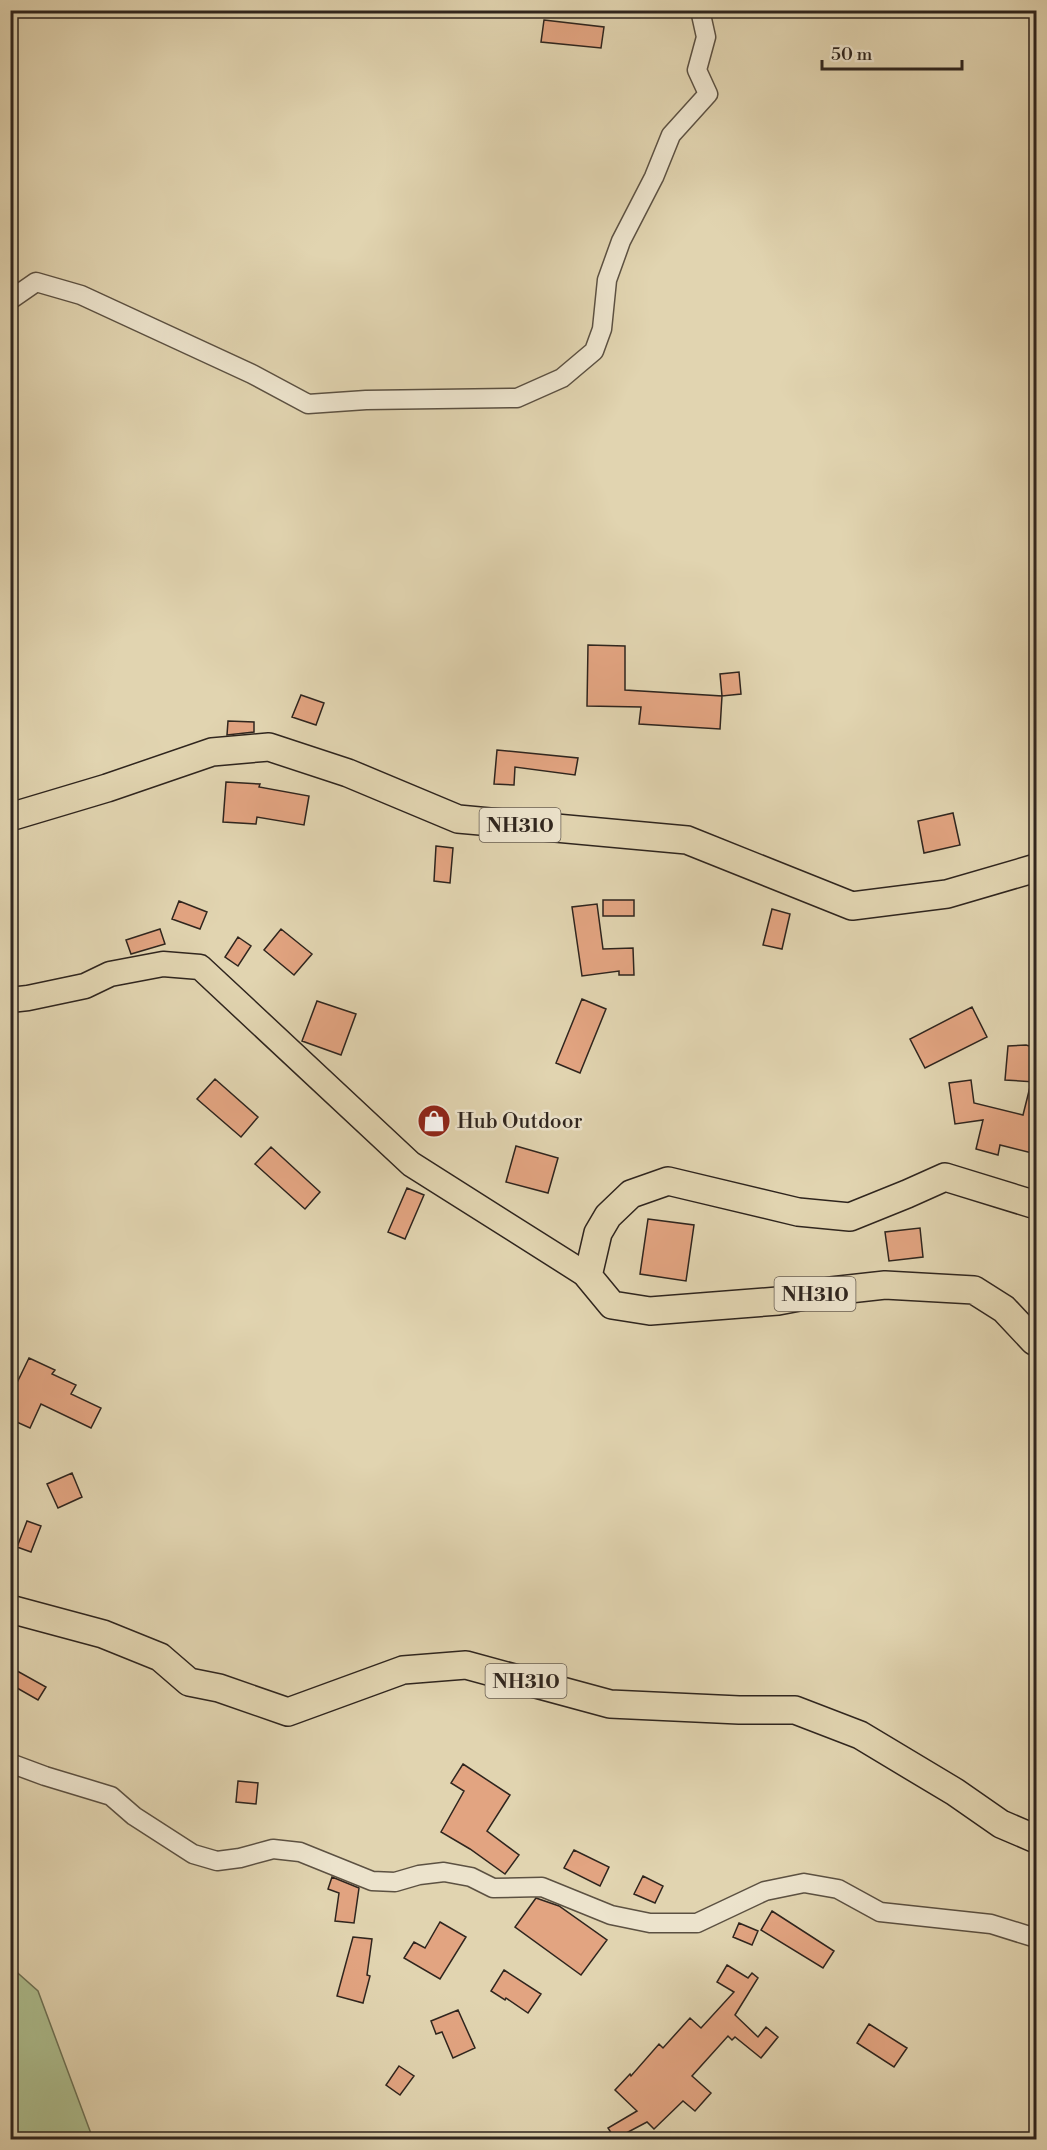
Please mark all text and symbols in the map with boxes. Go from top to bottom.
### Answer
scale bar [822,33,962,71]
text: 50 m [831,43,873,66]
road number: NH310 [480,808,560,842]
shop icon: Hub Outdoor [416,1103,452,1139]
place label: Hub Outdoor [457,1109,583,1135]
road number: NH310 [774,1277,856,1311]
road number: NH310 [486,1664,566,1698]

